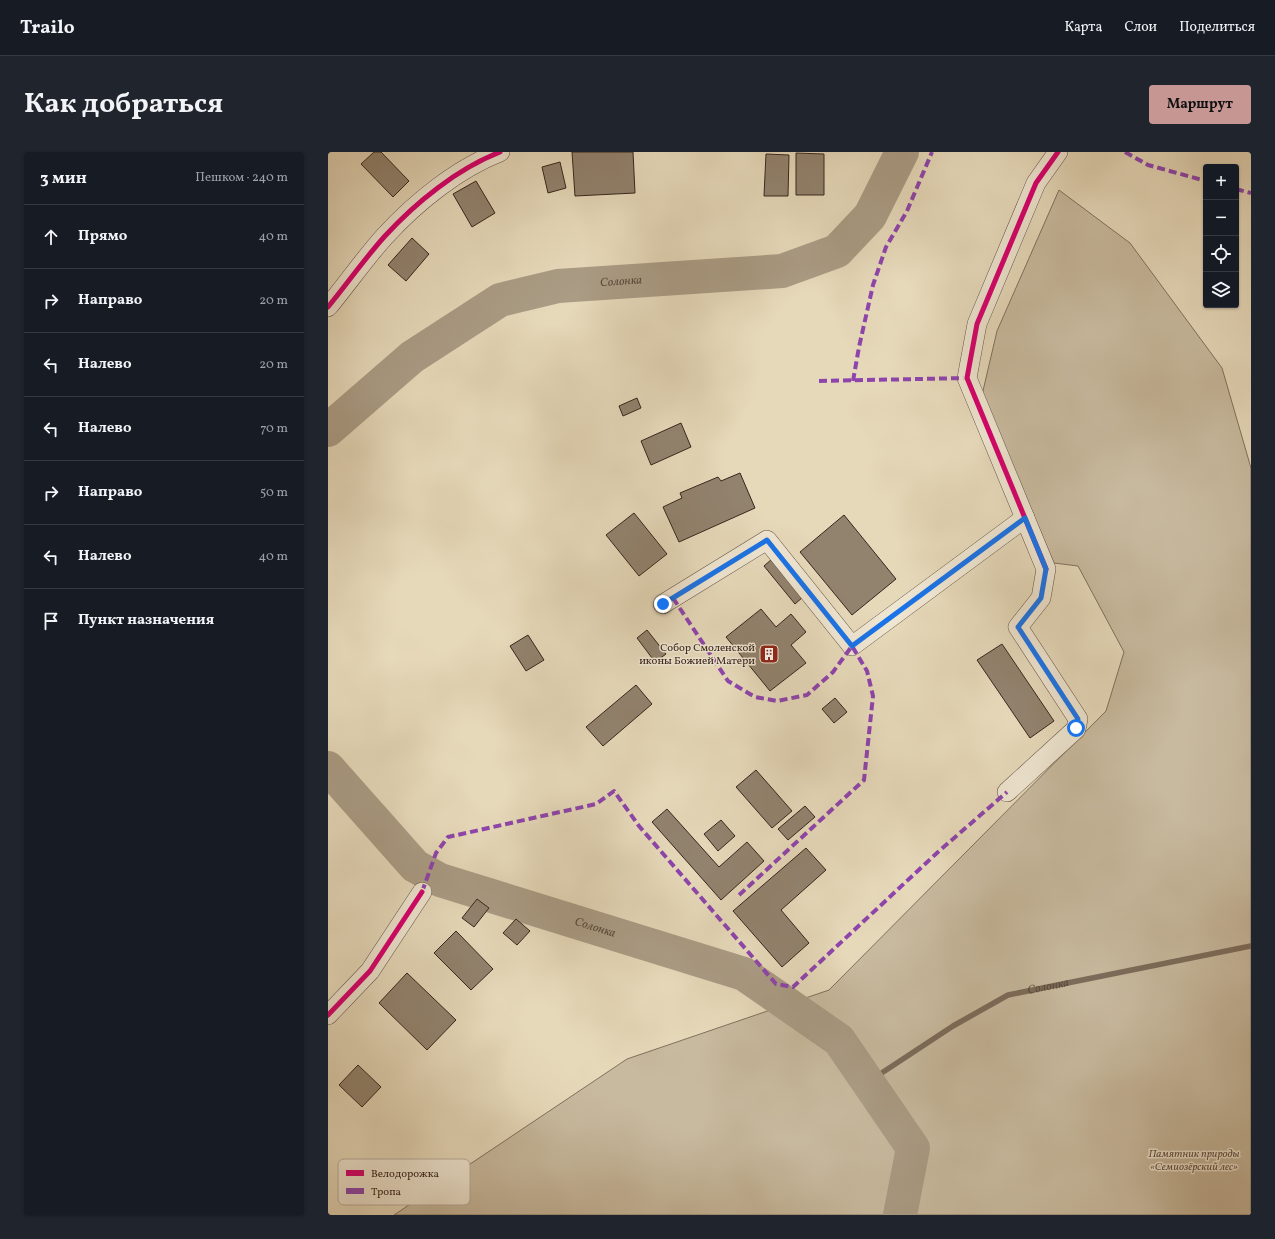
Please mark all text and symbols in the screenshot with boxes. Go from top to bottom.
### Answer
text: Trailo [20,15,75,41]
text: Карта [1064,18,1102,37]
text: Слои [1124,18,1157,37]
text: Поделиться [1179,18,1255,37]
text: Как добраться [24,85,223,124]
button: Маршрут [1149,85,1251,124]
map controls [1203,164,1239,308]
button: + [1203,164,1239,200]
text: 3 мин [40,167,87,190]
text: Пешком · 240 m [195,169,288,187]
button: − [1203,200,1239,236]
icon: ahead [40,226,62,248]
text: Прямо [78,226,127,247]
text: 40 m [259,228,288,246]
button: locate [1203,236,1239,272]
water label: Солонка [600,272,643,291]
button: layers [1203,272,1239,308]
icon: right [40,290,62,312]
text: Направо [78,290,142,311]
text: 20 m [259,292,288,310]
icon: left [40,354,62,376]
text: Налево [78,354,132,375]
text: 20 m [259,356,288,374]
icon: left [40,418,62,440]
text: Налево [78,418,132,439]
text: 70 m [260,420,288,438]
icon: right [40,482,62,504]
text: Направо [78,482,142,503]
text: 50 m [260,484,288,502]
icon: left [40,546,62,568]
text: Налево [78,546,132,567]
text: 40 m [259,548,288,566]
route end [654,595,672,613]
icon: arrive [40,610,62,632]
text: Пункт назначения [78,610,214,631]
place label: Собор Смоленской иконы Божией Матери [639,641,755,669]
building icon: Собор Смоленской иконы Божией Матери [758,643,780,665]
route start [1067,719,1085,737]
water label: Солонка [573,914,618,942]
water label: Солонка [1026,975,1071,999]
park label: Памятник природы «Семиозёрский лес» [1149,1147,1239,1175]
legend [338,1159,470,1205]
text: Велодорожка [371,1167,440,1182]
text: Тропа [371,1185,402,1200]

